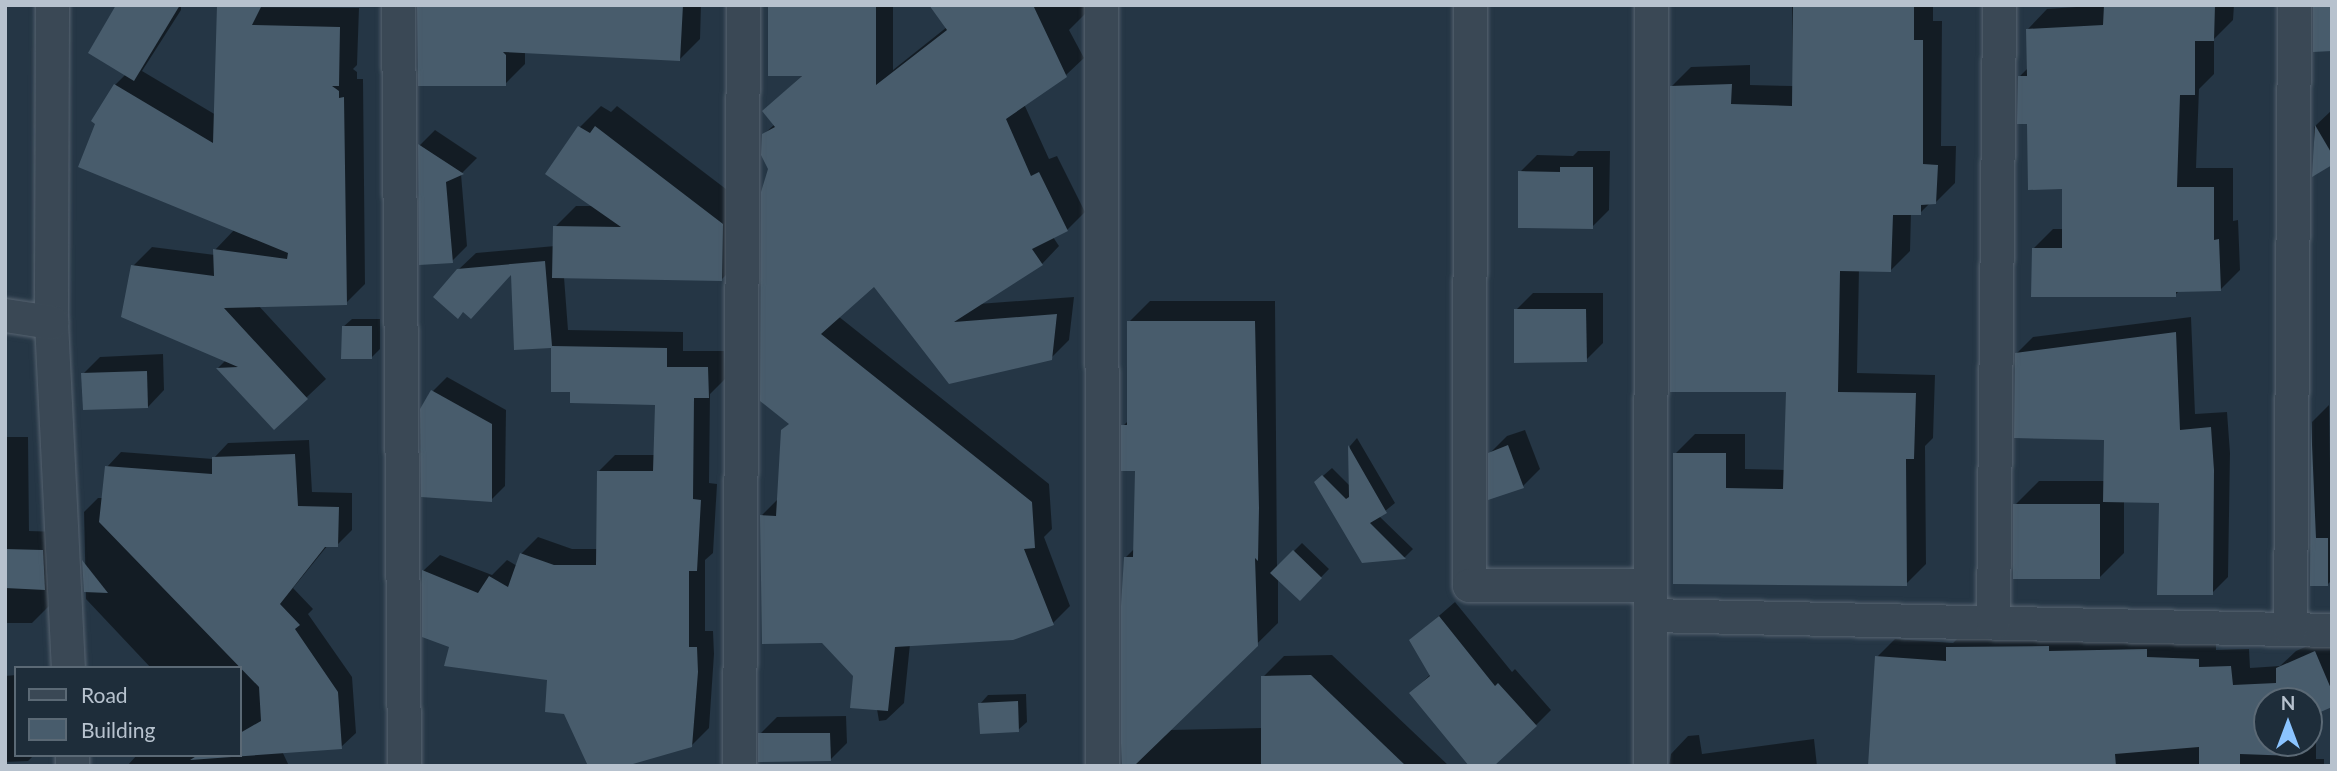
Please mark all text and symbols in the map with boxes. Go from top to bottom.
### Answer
legend [14,666,242,757]
text: Road [81,682,128,707]
north arrow [2253,687,2323,757]
text: N [2281,691,2295,714]
text: Building [81,717,156,742]

